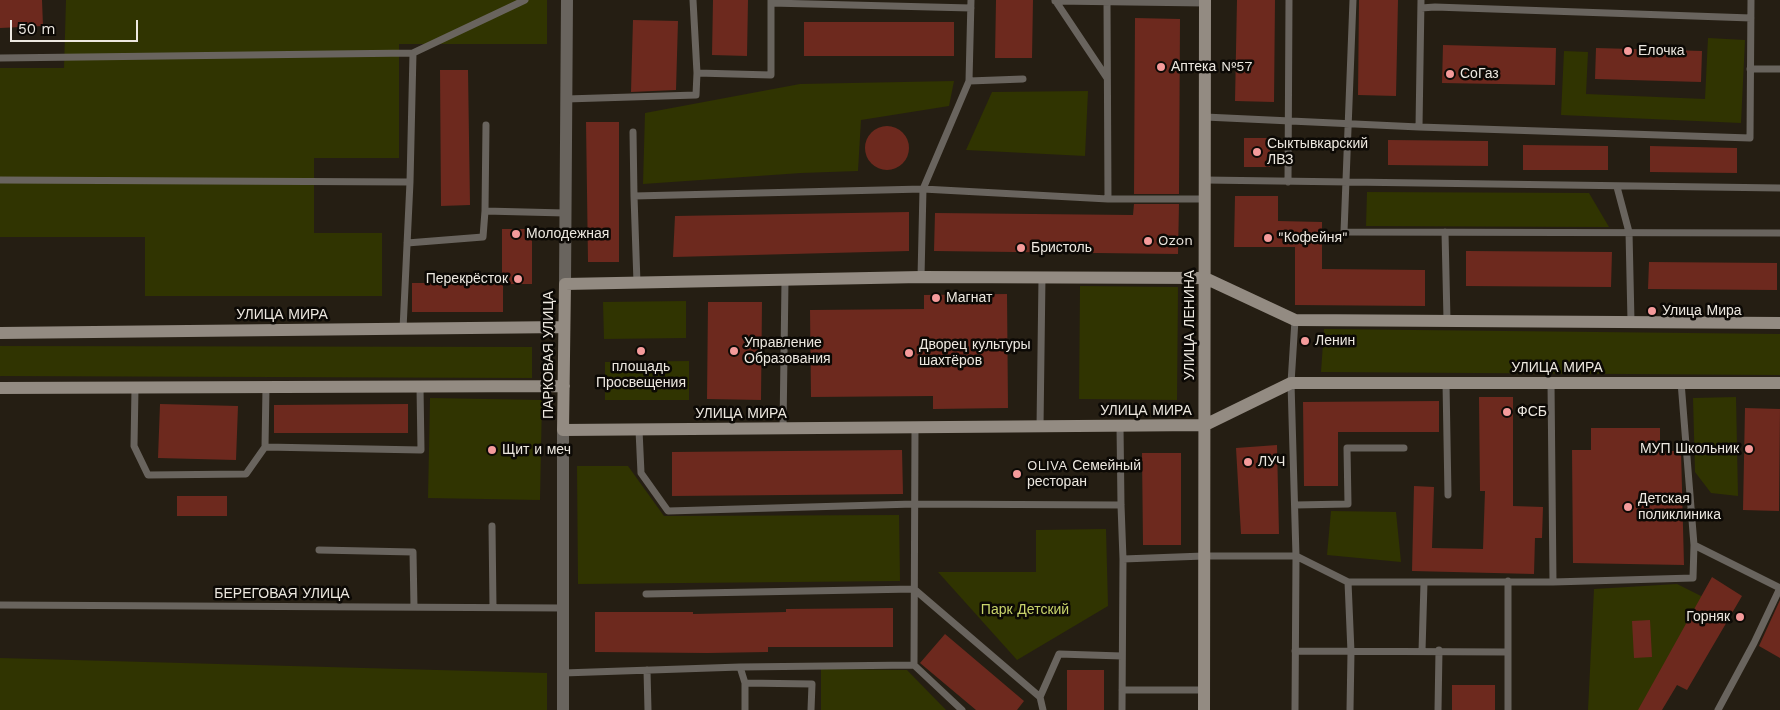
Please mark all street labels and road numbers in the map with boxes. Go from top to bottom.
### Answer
street label: УЛИЦА ЛЕНИНА [1182,270,1198,380]
street label: ПАРКОВАЯ УЛИЦА [541,291,557,419]
street label: УЛИЦА МИРА [236,307,328,323]
street label: УЛИЦА МИРА [1511,360,1603,376]
street label: УЛИЦА МИРА [1100,403,1192,419]
street label: УЛИЦА МИРА [695,406,787,422]
street label: БЕРЕГОВАЯ УЛИЦА [214,586,350,602]

